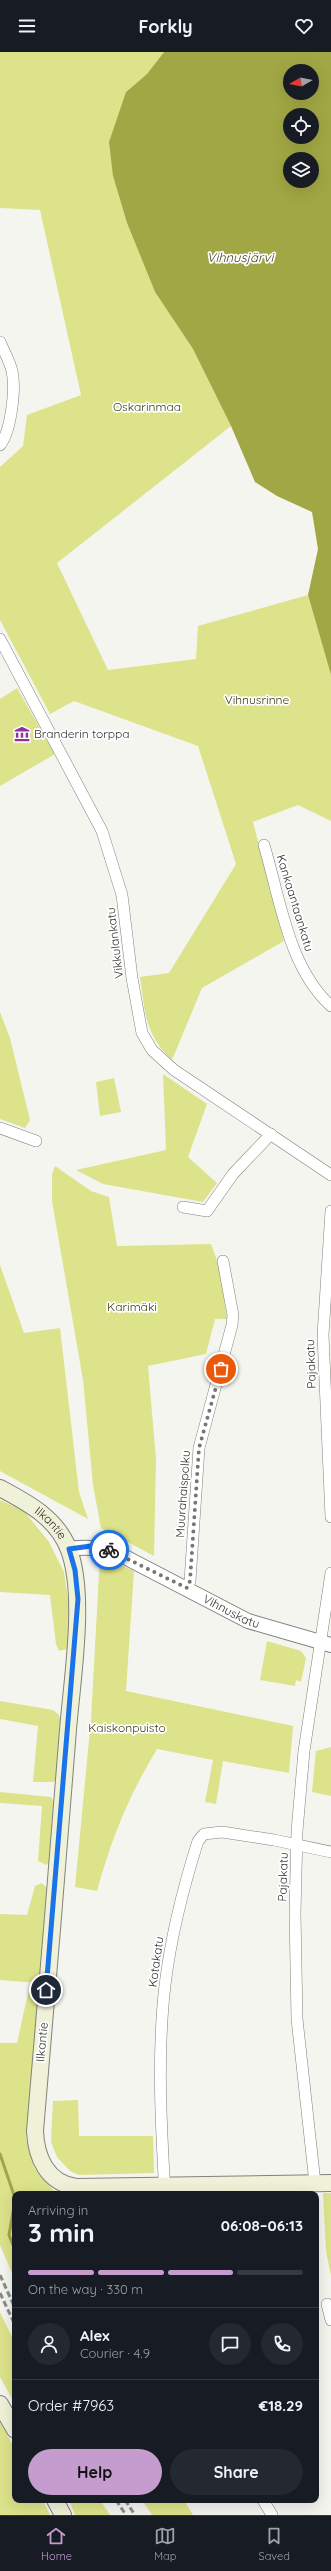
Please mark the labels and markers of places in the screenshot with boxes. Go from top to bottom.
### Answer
museum icon: Branderin torppa [13,725,31,743]
place label: Branderin torppa [34,726,130,741]
pin [204,1352,238,1386]
pin [29,1973,63,2007]

